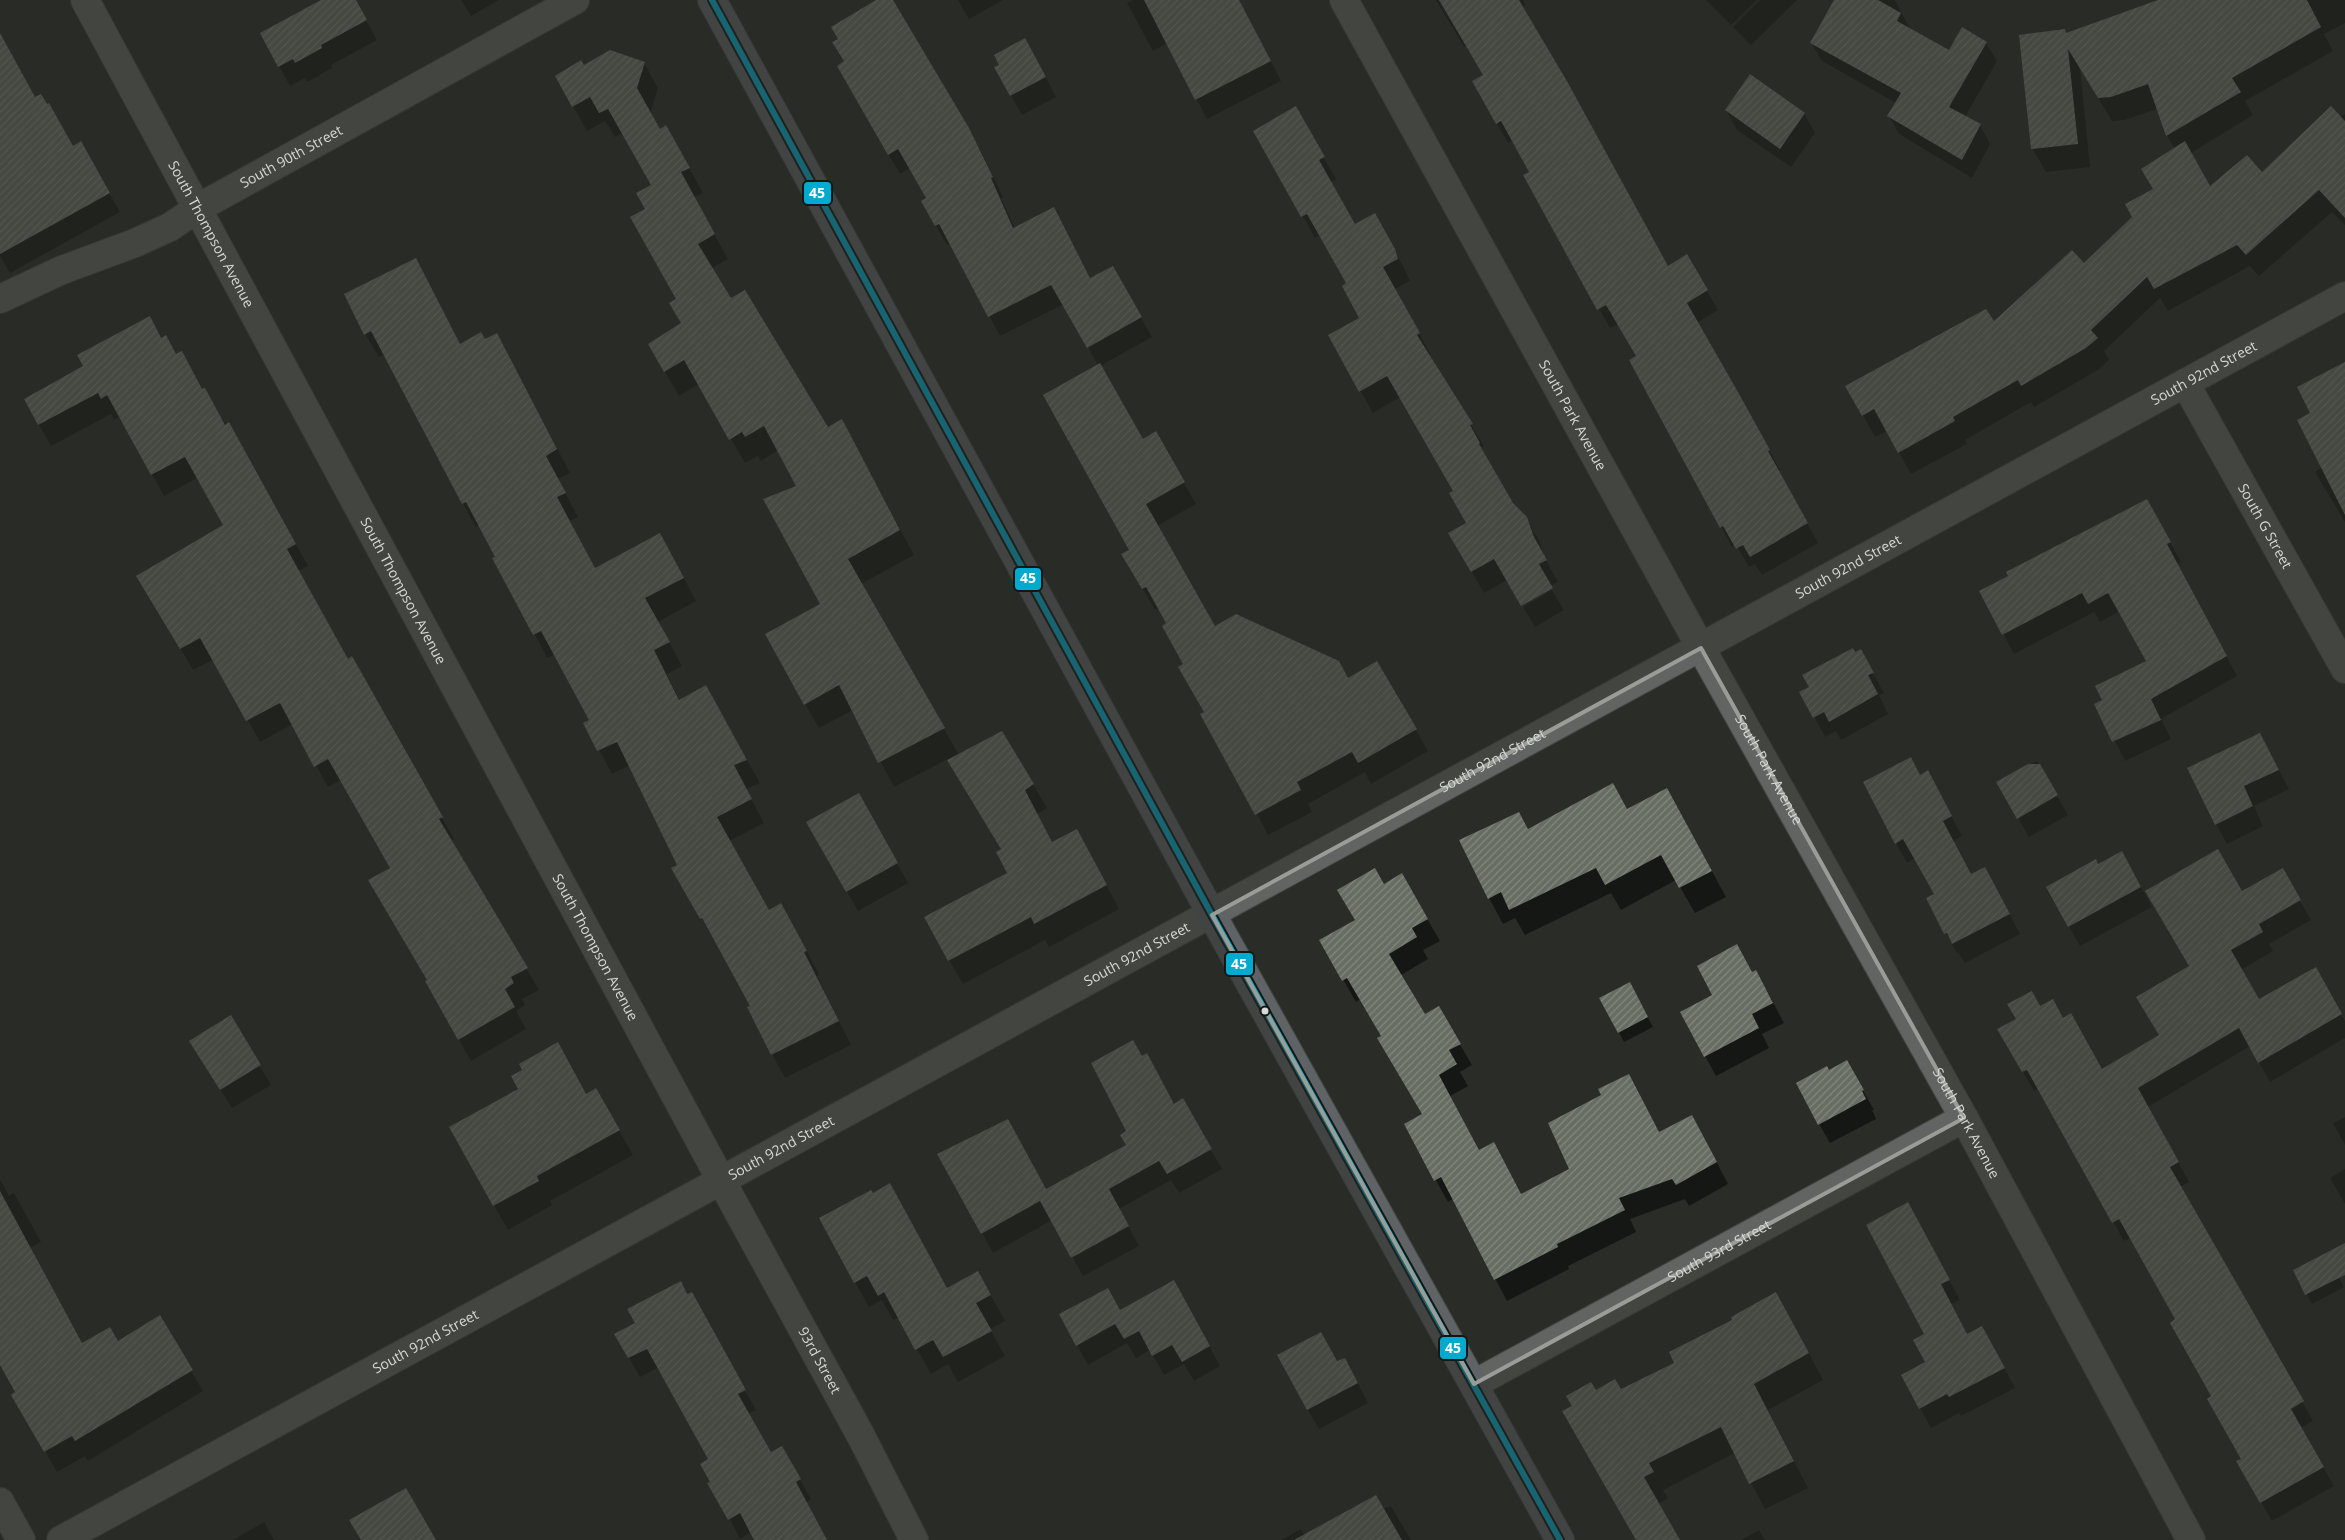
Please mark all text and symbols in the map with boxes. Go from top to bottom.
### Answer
street label: South 90th Street [236,120,346,192]
street label: South Thompson Avenue [164,157,259,311]
line badge: 45 [803,181,832,205]
text: 45 [809,183,825,202]
street label: South 92nd Street [2147,336,2260,409]
street label: South Park Avenue [1535,356,1611,474]
street label: South G Street [2234,480,2297,572]
street label: South Thompson Avenue [356,514,451,667]
street label: South 92nd Street [1792,530,1904,603]
line badge: 45 [1014,567,1042,591]
text: 45 [1020,568,1036,587]
street label: South Park Avenue [1731,711,1808,828]
street label: South 92nd Street [1436,723,1549,796]
street label: South Thompson Avenue [549,870,643,1024]
street label: South 92nd Street [1080,917,1193,990]
line badge: 45 [1225,952,1254,976]
text: 45 [1231,954,1247,973]
unlabelled marker [1260,1006,1270,1016]
street label: South Park Avenue [1929,1064,2005,1182]
street label: South 92nd Street [725,1111,837,1184]
street label: South 93rd Street [1664,1215,1774,1286]
street label: South 92nd Street [369,1305,482,1378]
street label: 93rd Street [794,1323,846,1397]
line badge: 45 [1439,1336,1467,1360]
text: 45 [1445,1338,1461,1357]

